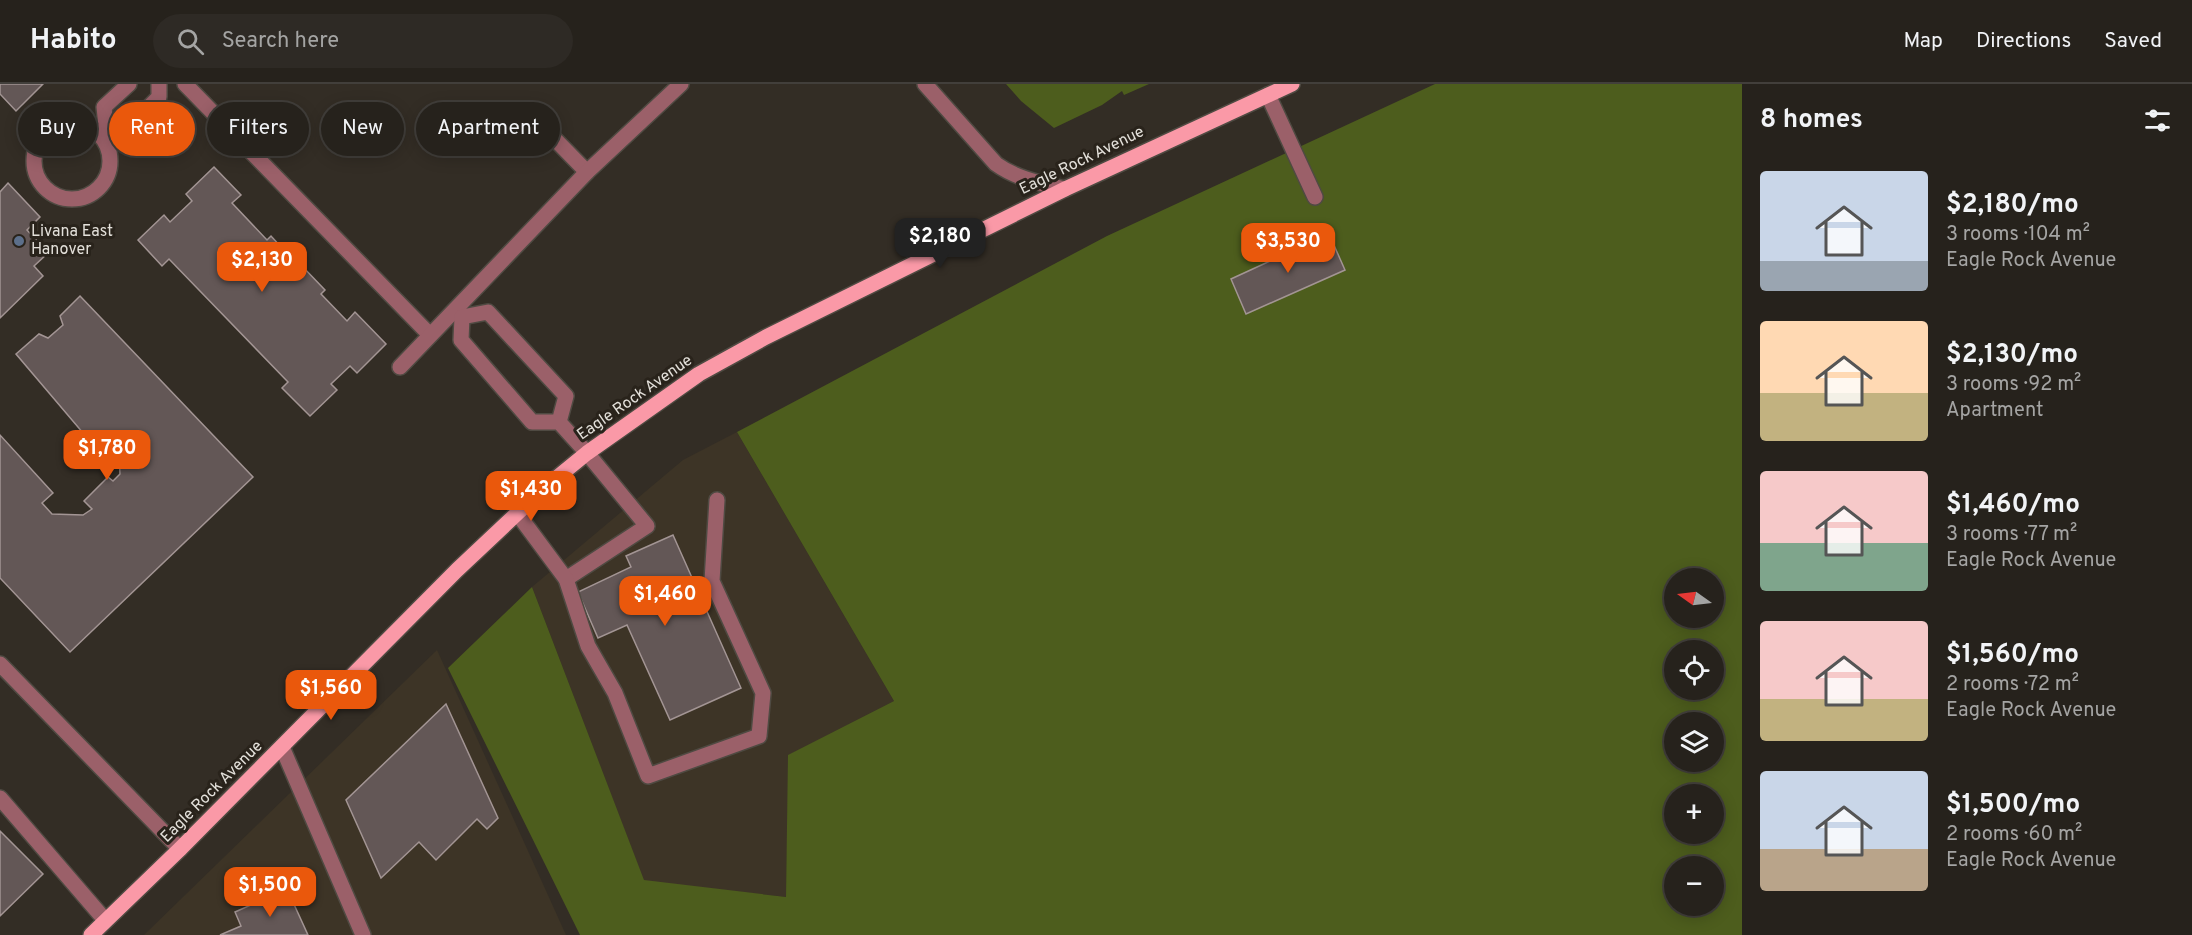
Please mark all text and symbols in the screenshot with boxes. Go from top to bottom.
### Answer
search box [153,14,573,68]
text: Habito [30,23,117,59]
icon: search [174,25,207,58]
text: Search here [222,28,339,55]
text: Map [1903,28,1943,55]
text: Directions [1976,28,2071,55]
text: Saved [2104,28,2162,55]
chip: Buy [18,102,97,156]
chip: Rent [109,102,195,156]
chip: Filters [207,102,309,156]
chip: New [321,102,404,156]
chip: Apartment [416,102,560,156]
text: 8 homes [1760,104,1863,137]
icon: filters [2141,104,2174,137]
street label: Eagle Rock Avenue [1016,122,1148,200]
text: $2,180/mo [1946,189,2079,222]
icon: home [1808,195,1880,267]
pin: $2,180 [891,218,989,269]
place label: Livana East Hanover [31,222,113,260]
text: 3 rooms · 104 m² [1946,222,2090,248]
pin: $3,530 [1239,223,1337,274]
text: $2,180 [909,224,971,250]
text: $3,530 [1255,229,1321,255]
marker: Livana East Hanover [12,234,26,248]
pin: $2,130 [213,242,311,293]
text: $2,130 [231,248,293,274]
text: Eagle Rock Avenue [1946,248,2116,274]
text: $2,130/mo [1946,339,2078,372]
icon: home [1808,345,1880,417]
street label: Eagle Rock Avenue [573,351,697,445]
text: 3 rooms · 92 m² [1946,372,2081,398]
text: Apartment [1946,398,2044,424]
pin: $1,780 [58,430,156,481]
text: $1,780 [77,436,137,462]
pin: $1,430 [482,471,580,522]
text: $1,430 [500,477,562,503]
text: $1,460/mo [1946,489,2080,522]
icon: home [1808,495,1880,567]
text: 3 rooms · 77 m² [1946,522,2077,548]
text: Eagle Rock Avenue [1946,548,2116,574]
north arrow [1664,568,1724,628]
map controls [1664,568,1724,916]
pin: $1,460 [616,576,714,627]
text: $1,460 [633,582,697,608]
text: $1,560/mo [1946,639,2079,672]
button: locate [1664,640,1724,700]
icon: home [1808,645,1880,717]
pin: $1,560 [282,670,380,721]
text: 2 rooms · 72 m² [1946,672,2079,698]
text: $1,560 [300,676,362,702]
text: Eagle Rock Avenue [1946,698,2116,724]
button: layers [1664,712,1724,772]
street label: Eagle Rock Avenue [157,737,267,847]
button: + [1664,784,1724,844]
text: $1,500/mo [1946,789,2080,822]
icon: home [1808,795,1880,867]
text: 2 rooms · 60 m² [1946,822,2082,848]
text: Eagle Rock Avenue [1946,848,2116,874]
button: − [1664,856,1724,916]
pin: $1,500 [221,867,319,918]
text: $1,500 [238,873,302,899]

